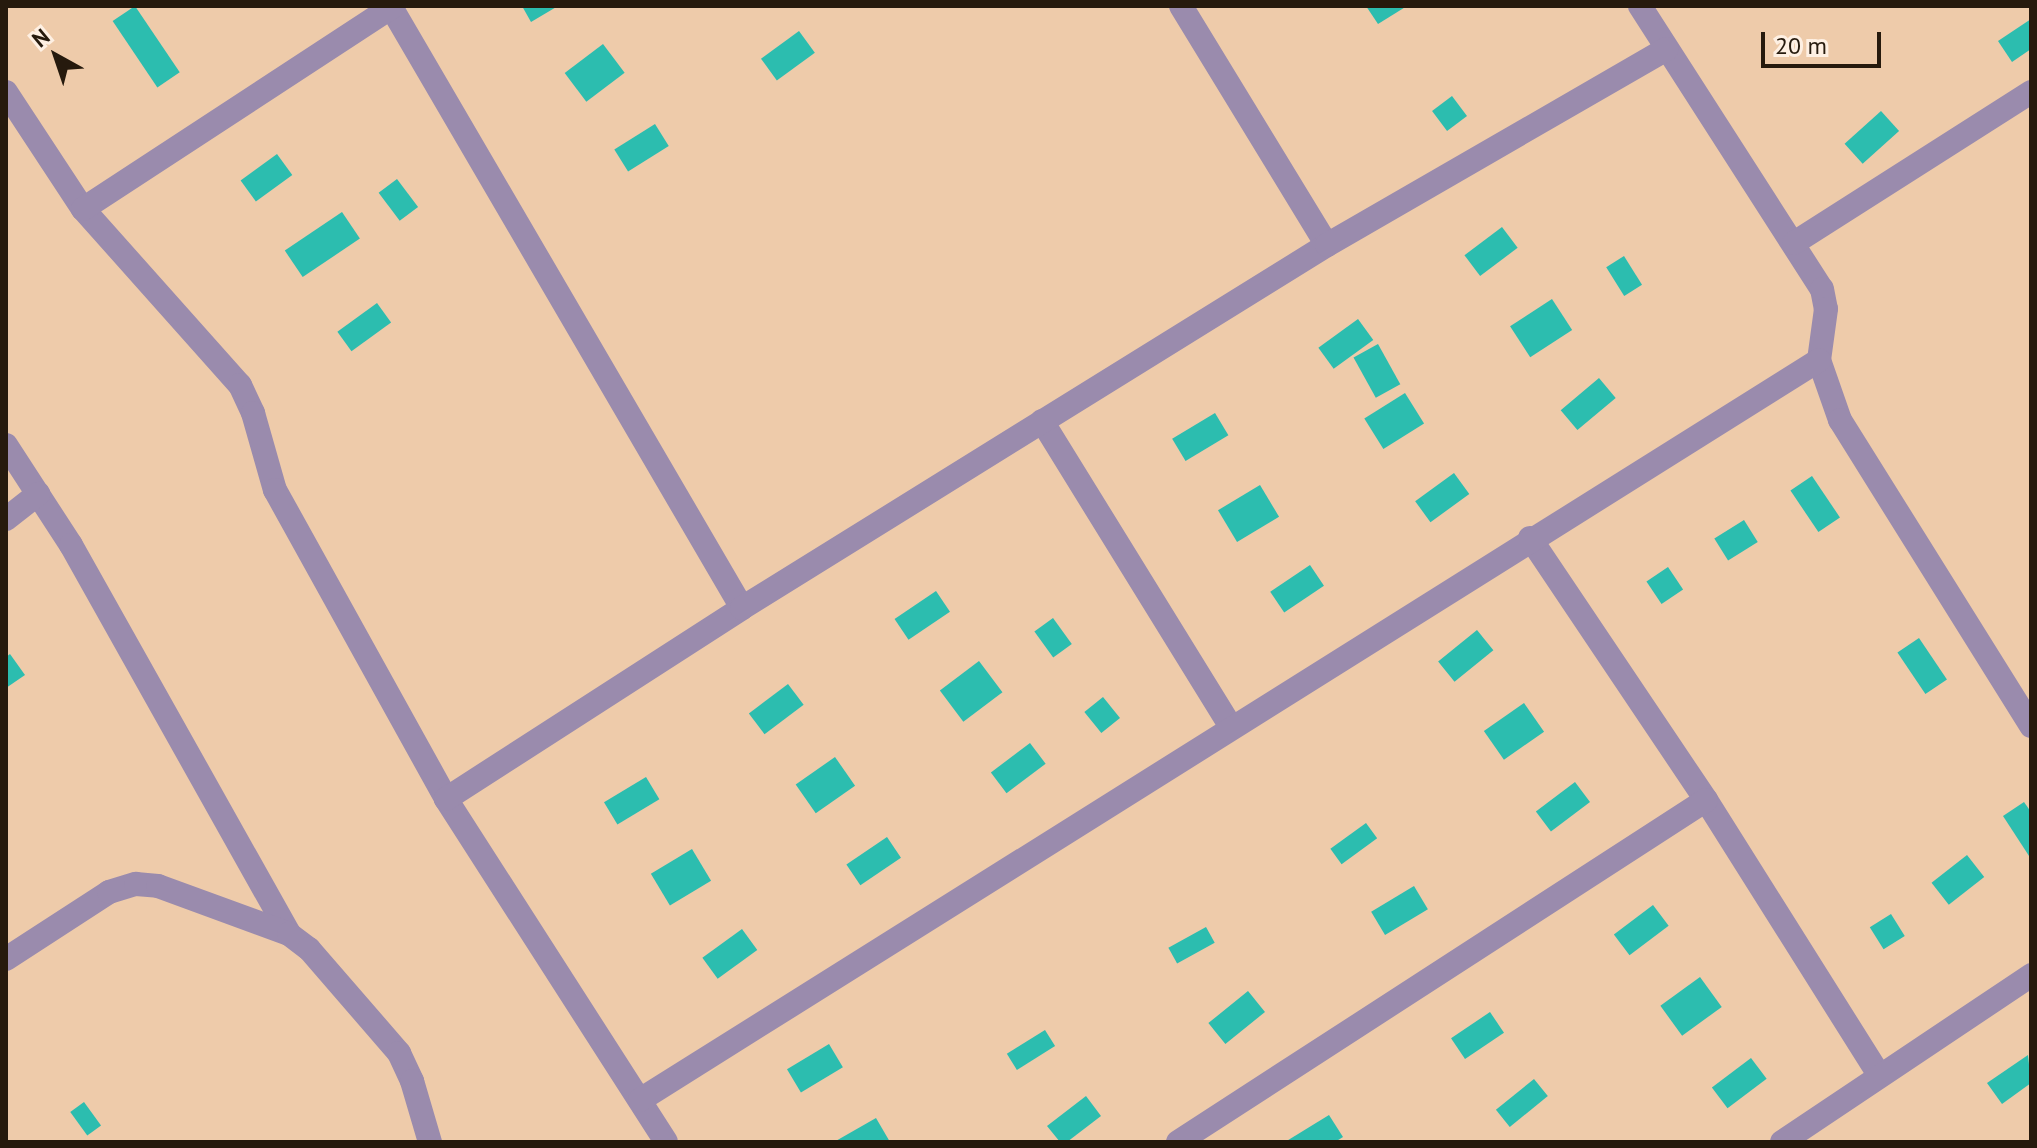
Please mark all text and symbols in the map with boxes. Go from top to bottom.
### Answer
north arrow [16,16,96,96]
scale bar [1765,16,1885,66]
text: N [26,22,55,53]
text: 20 m [1775,30,1827,61]

